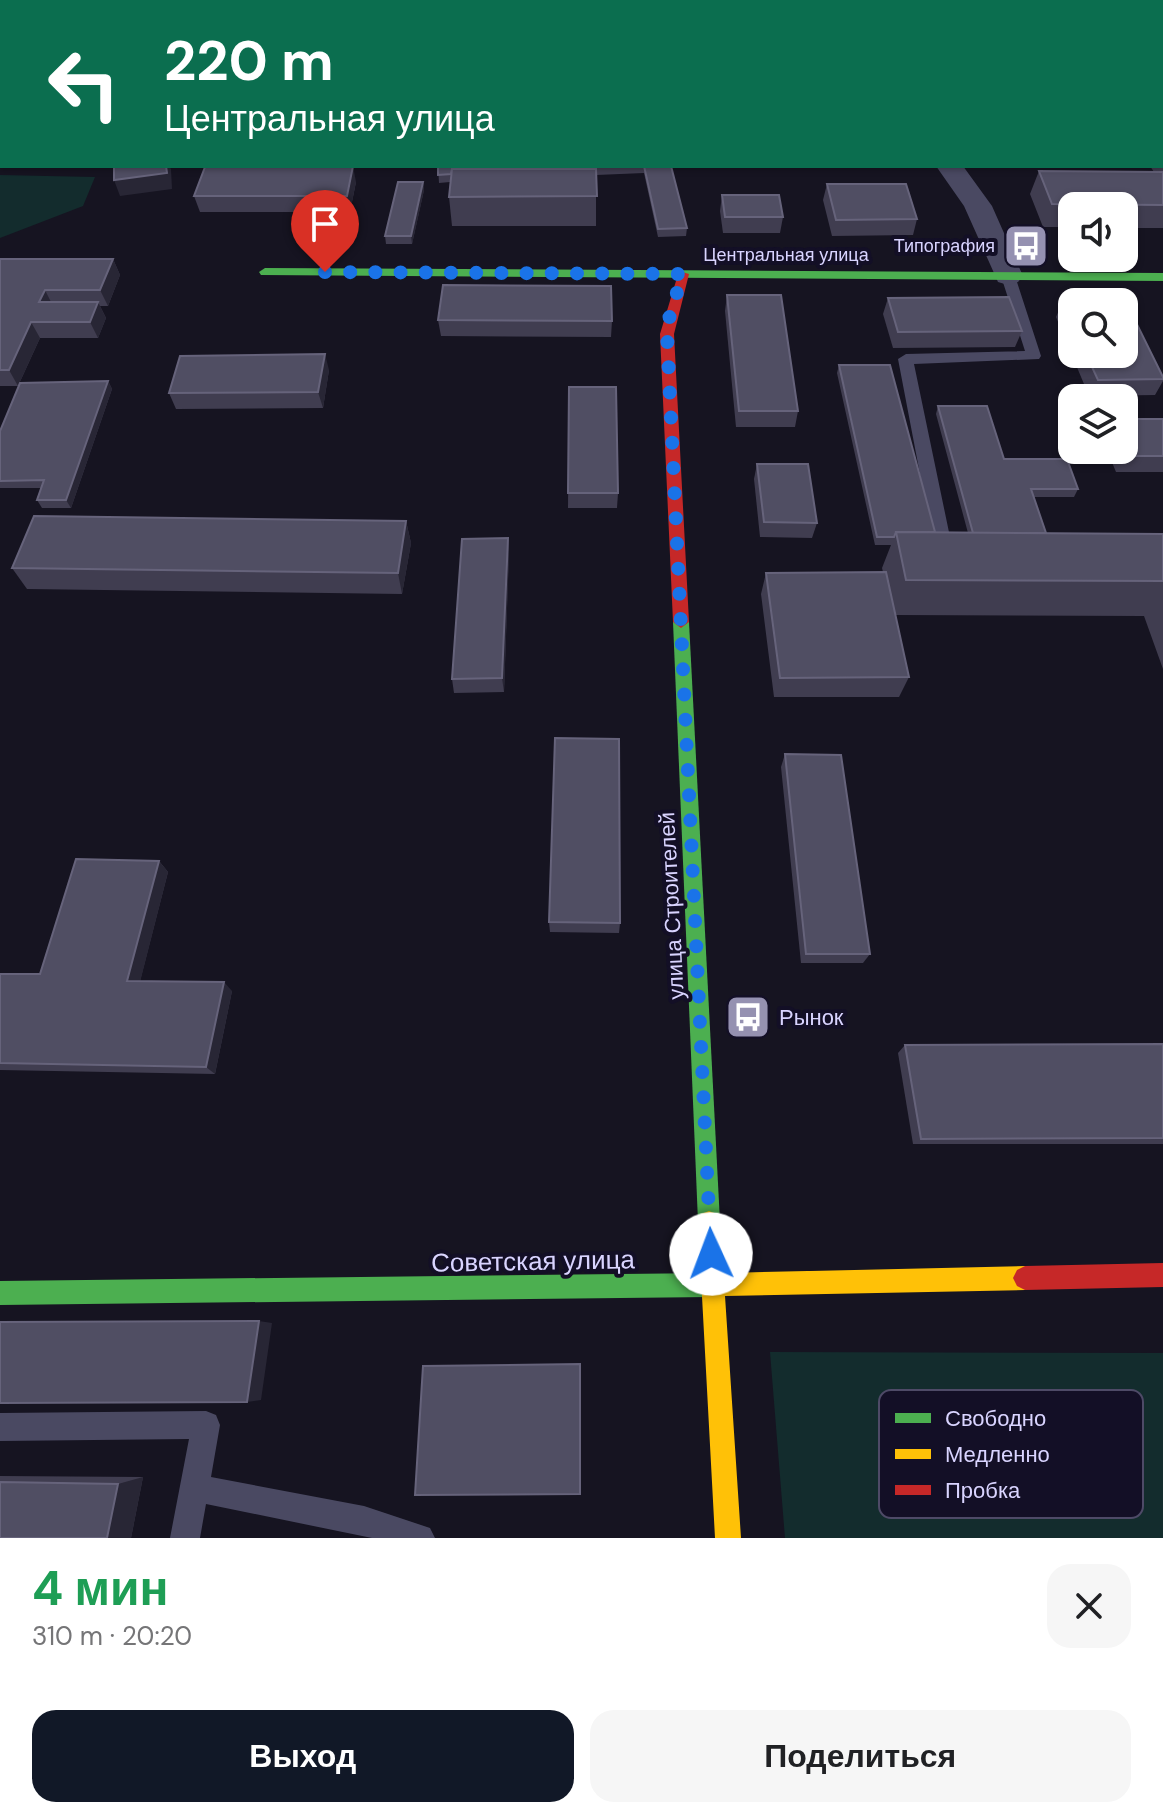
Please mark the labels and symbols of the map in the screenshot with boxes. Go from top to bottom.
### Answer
pin [291,190,359,272]
bus stop icon: Типография [1002,222,1050,270]
place label: Типография [894,234,995,258]
street label: Центральная улица [703,243,870,267]
street label: улица Строителей [652,811,691,1000]
bus stop icon: Рынок [724,993,772,1041]
place label: Рынок [779,1003,844,1032]
position arrow [669,1212,753,1296]
street label: Советская улица [431,1242,636,1280]
legend [879,1390,1143,1518]
text: Свободно [945,1404,1046,1433]
text: Медленно [945,1440,1050,1469]
text: Пробка [945,1476,1021,1505]

